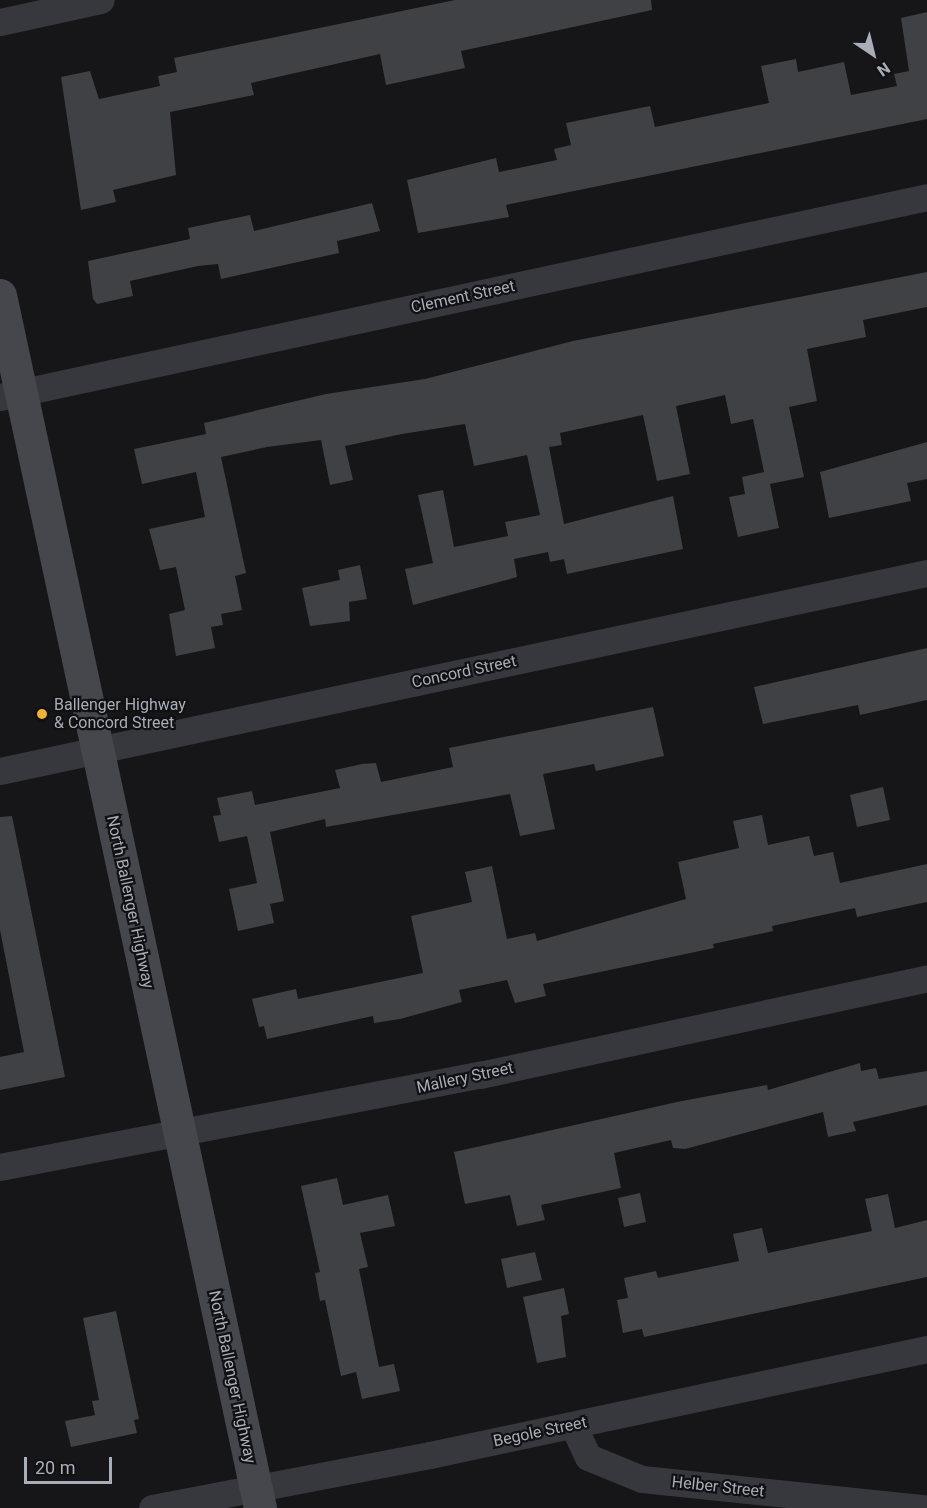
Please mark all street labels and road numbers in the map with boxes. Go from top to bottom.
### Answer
street label: Clement Street [409,277,517,317]
street label: Concord Street [410,652,518,692]
street label: North Ballenger Highway [102,814,158,990]
street label: Mallery Street [415,1058,515,1098]
street label: North Ballenger Highway [204,1289,260,1465]
street label: Begole Street [491,1413,589,1451]
street label: Helber Street [671,1473,765,1501]

